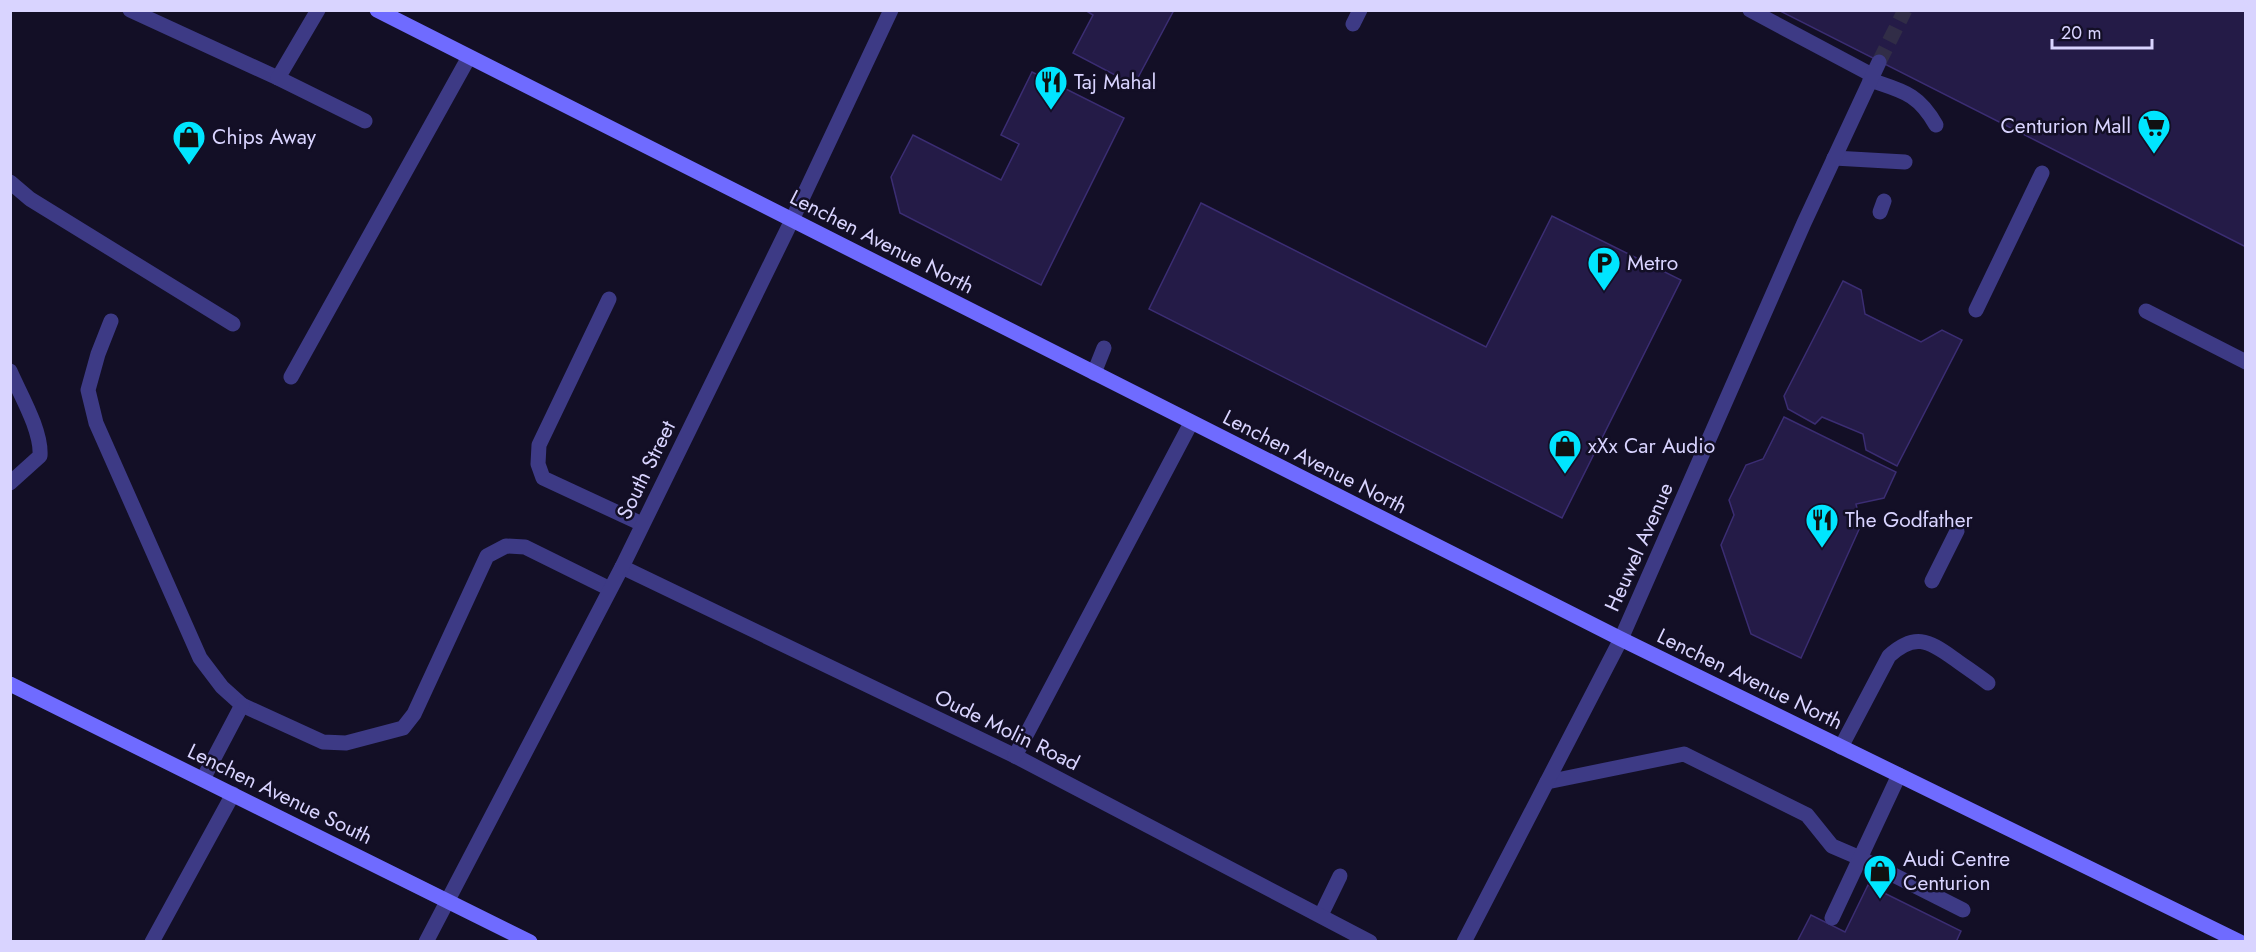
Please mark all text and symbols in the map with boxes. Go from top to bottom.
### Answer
scale bar [2052,12,2152,50]
text: 20 m [2061,20,2101,46]
restaurant icon: Taj Mahal [1033,64,1069,111]
place label: Taj Mahal [1074,67,1156,97]
supermarket icon: Centurion Mall [2136,108,2172,155]
place label: Centurion Mall [2000,111,2131,141]
shop icon: Chips Away [171,119,207,166]
place label: Chips Away [212,122,317,152]
street label: Lenchen Avenue North [785,183,979,301]
parking icon: Metro [1586,245,1622,292]
place label: Metro [1627,248,1678,278]
street label: Lenchen Avenue North [1218,403,1412,521]
street label: South Street [609,416,683,524]
shop icon: xXx Car Audio [1547,428,1583,475]
place label: xXx Car Audio [1588,431,1715,461]
street label: Heuwel Avenue [1597,478,1681,616]
restaurant icon: The Godfather [1804,502,1840,549]
place label: The Godfather [1845,505,1974,535]
street label: Lenchen Avenue North [1652,621,1848,737]
street label: Oude Molin Road [929,682,1085,778]
street label: Lenchen Avenue South [183,736,377,852]
place label: Audi Centre Centurion [1903,844,2010,898]
shop icon: Audi Centre Centurion [1862,853,1898,900]

